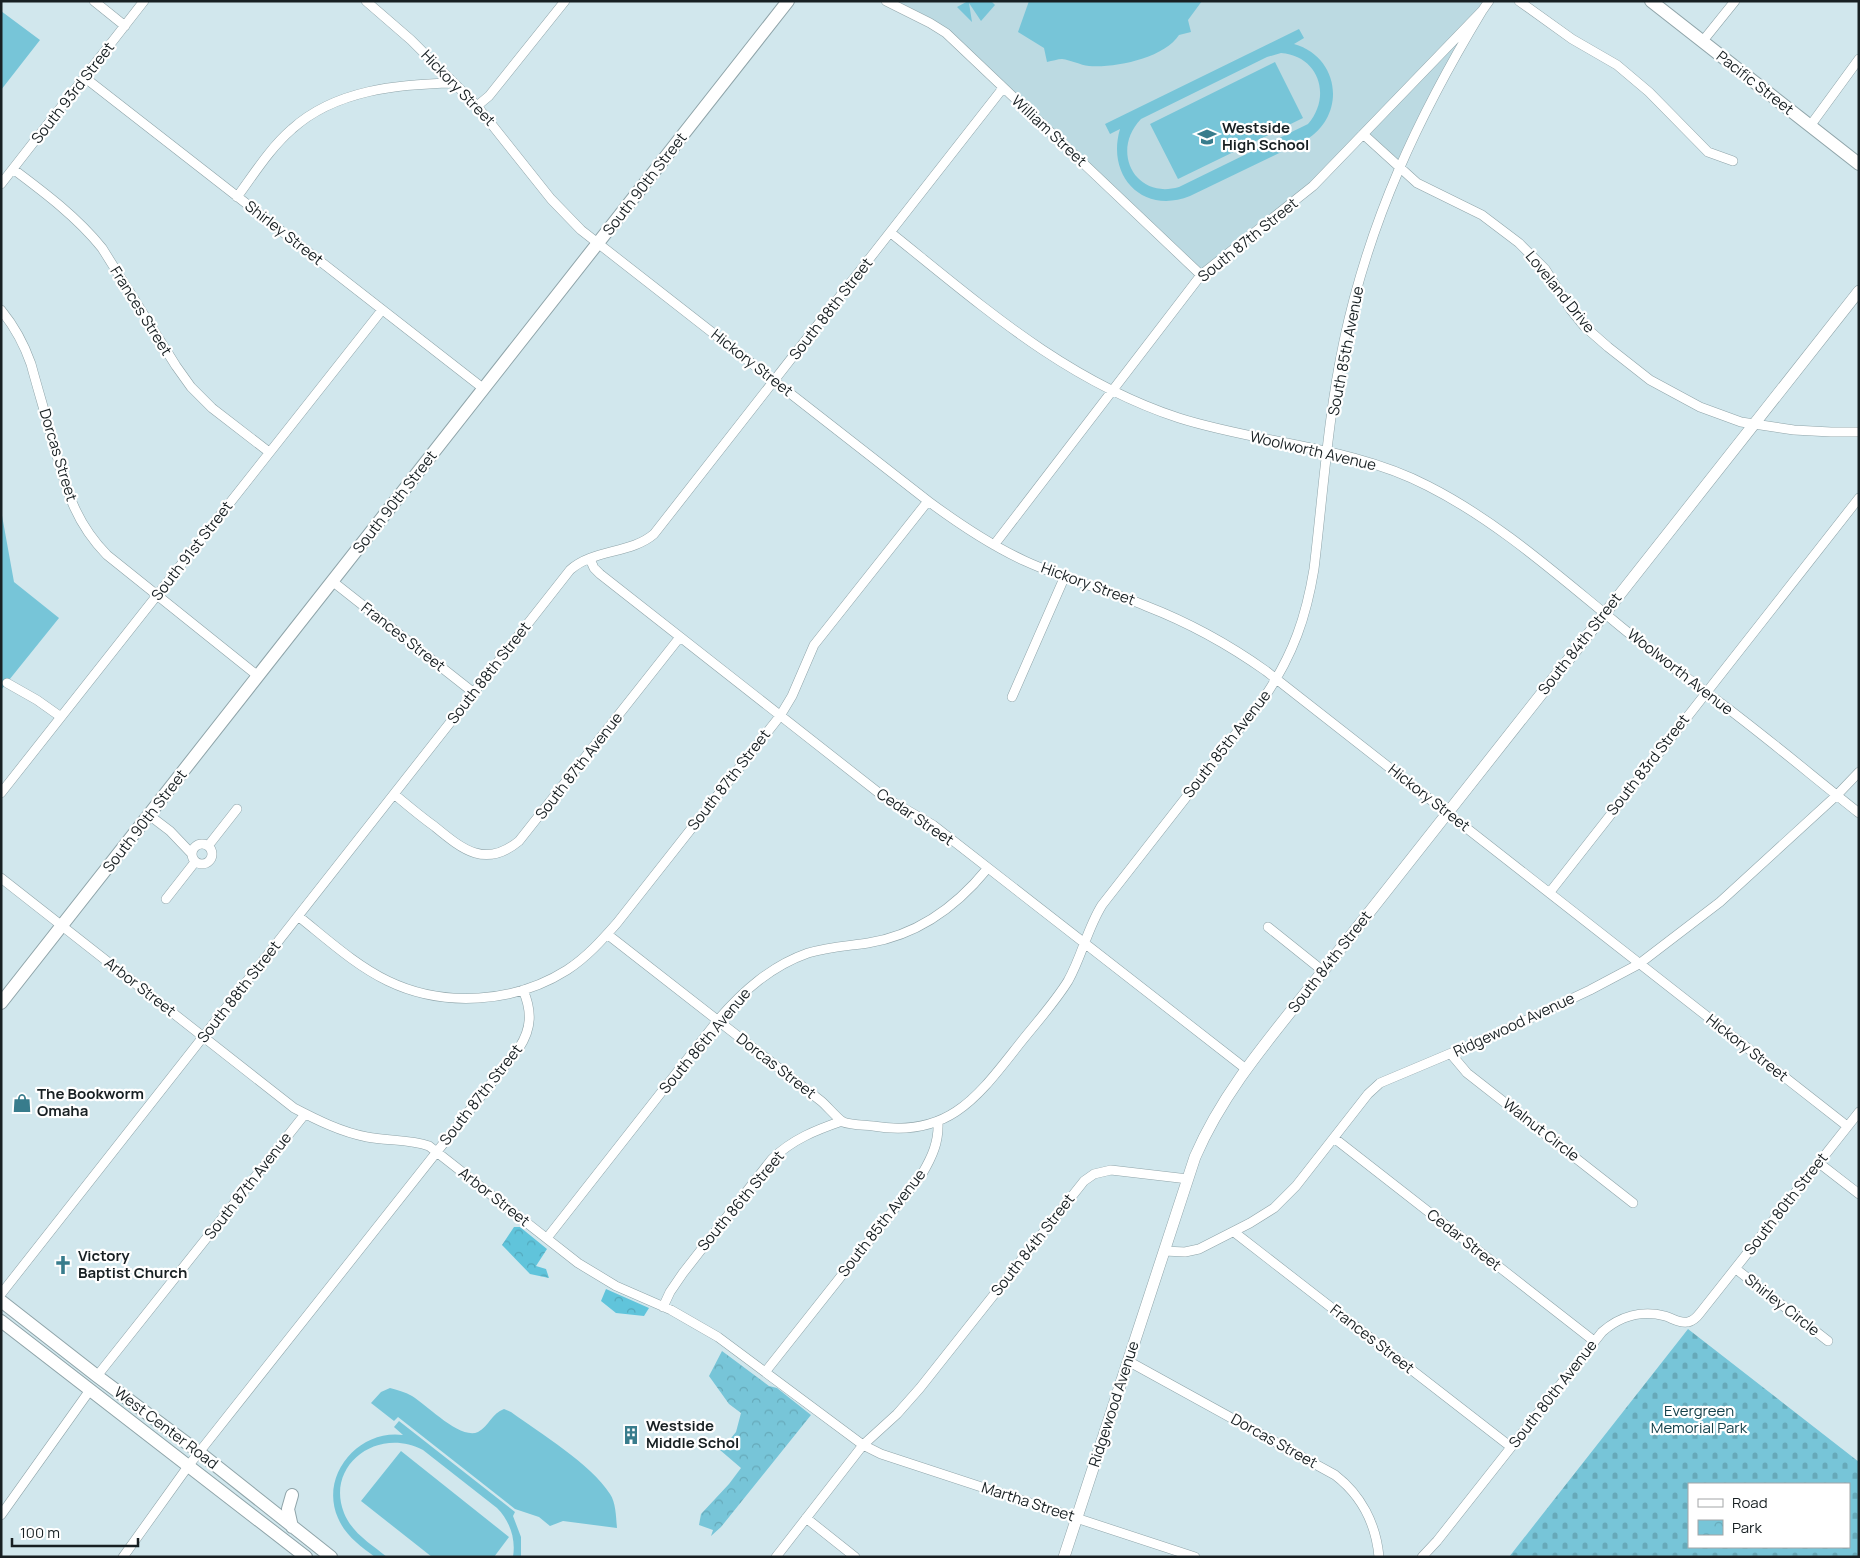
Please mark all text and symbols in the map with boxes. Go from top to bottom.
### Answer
street label: South 93rd Street [26,37,119,148]
street label: Hickory Street [417,45,500,130]
street label: Pacific Street [1712,46,1798,120]
street label: William Street [1007,90,1092,171]
place label: Westside High School [1222,117,1309,155]
school or university icon: Westside High School [1196,126,1218,148]
street label: South 90th Street [598,128,691,240]
street label: South 87th Street [1193,193,1302,287]
street label: Shirley Street [241,195,328,270]
street label: Loveland Drive [1521,246,1600,337]
street label: South 88th Street [784,253,877,364]
street label: Frances Street [106,262,177,359]
street label: South 85th Avenue [1323,284,1368,417]
street label: Hickory Street [707,324,798,401]
street label: Dorcas Street [34,406,83,504]
street label: Woolworth Avenue [1248,426,1379,475]
street label: South 90th Street [348,446,441,558]
street label: South 91st Street [146,497,237,605]
street label: Hickory Street [1038,557,1138,610]
street label: South 84th Street [1533,588,1626,699]
street label: Frances Street [357,597,450,676]
street label: South 88th Street [442,617,535,728]
street label: Woolworth Avenue [1623,624,1738,720]
street label: South 85th Avenue [1178,685,1276,802]
street label: South 87th Avenue [530,708,627,824]
street label: South 83rd Street [1601,710,1694,820]
street label: South 87th Street [682,725,775,835]
street label: Hickory Street [1384,759,1475,836]
street label: South 90th Street [98,765,191,877]
street label: Cedar Street [872,783,958,850]
street label: South 84th Street [1283,906,1376,1017]
street label: South 88th Street [192,936,285,1047]
street label: Arbor Street [100,952,180,1021]
street label: South 86th Avenue [654,983,755,1098]
street label: Ridgewood Avenue [1450,987,1578,1062]
street label: Hickory Street [1702,1009,1793,1086]
street label: Dorcas Street [732,1028,820,1103]
street label: South 87th Street [434,1040,527,1150]
place label: The Bookworm Omaha [37,1083,144,1121]
shop icon: The Bookworm Omaha [11,1092,33,1114]
street label: Walnut Circle [1499,1093,1584,1166]
street label: South 87th Avenue [199,1128,296,1244]
street label: South 86th Street [692,1146,789,1255]
street label: South 80th Street [1739,1148,1832,1259]
street label: Arbor Street [454,1162,534,1231]
street label: South 85th Avenue [833,1164,931,1281]
street label: South 84th Street [986,1189,1079,1300]
street label: Cedar Street [1423,1204,1506,1275]
place label: Victory Baptist Church [78,1245,187,1283]
church icon: Victory Baptist Church [52,1254,74,1276]
street label: Shirley Circle [1740,1269,1824,1341]
street label: Frances Street [1326,1299,1419,1378]
street label: South 80th Avenue [1504,1335,1602,1452]
street label: Ridgewood Avenue [1083,1338,1144,1470]
street label: West Center Road [110,1381,223,1474]
park label: Evergreen Memorial Park [1651,1400,1748,1438]
street label: Dorcas Street [1227,1408,1321,1473]
place label: Westside Middle Schol [646,1415,739,1453]
building icon: Westside Middle Schol [620,1424,642,1446]
street label: Martha Street [979,1477,1077,1526]
legend [1688,1483,1850,1548]
text: Road [1732,1492,1768,1513]
scale bar [12,1516,139,1548]
text: Park [1732,1517,1762,1538]
text: 100 m [20,1522,60,1543]

